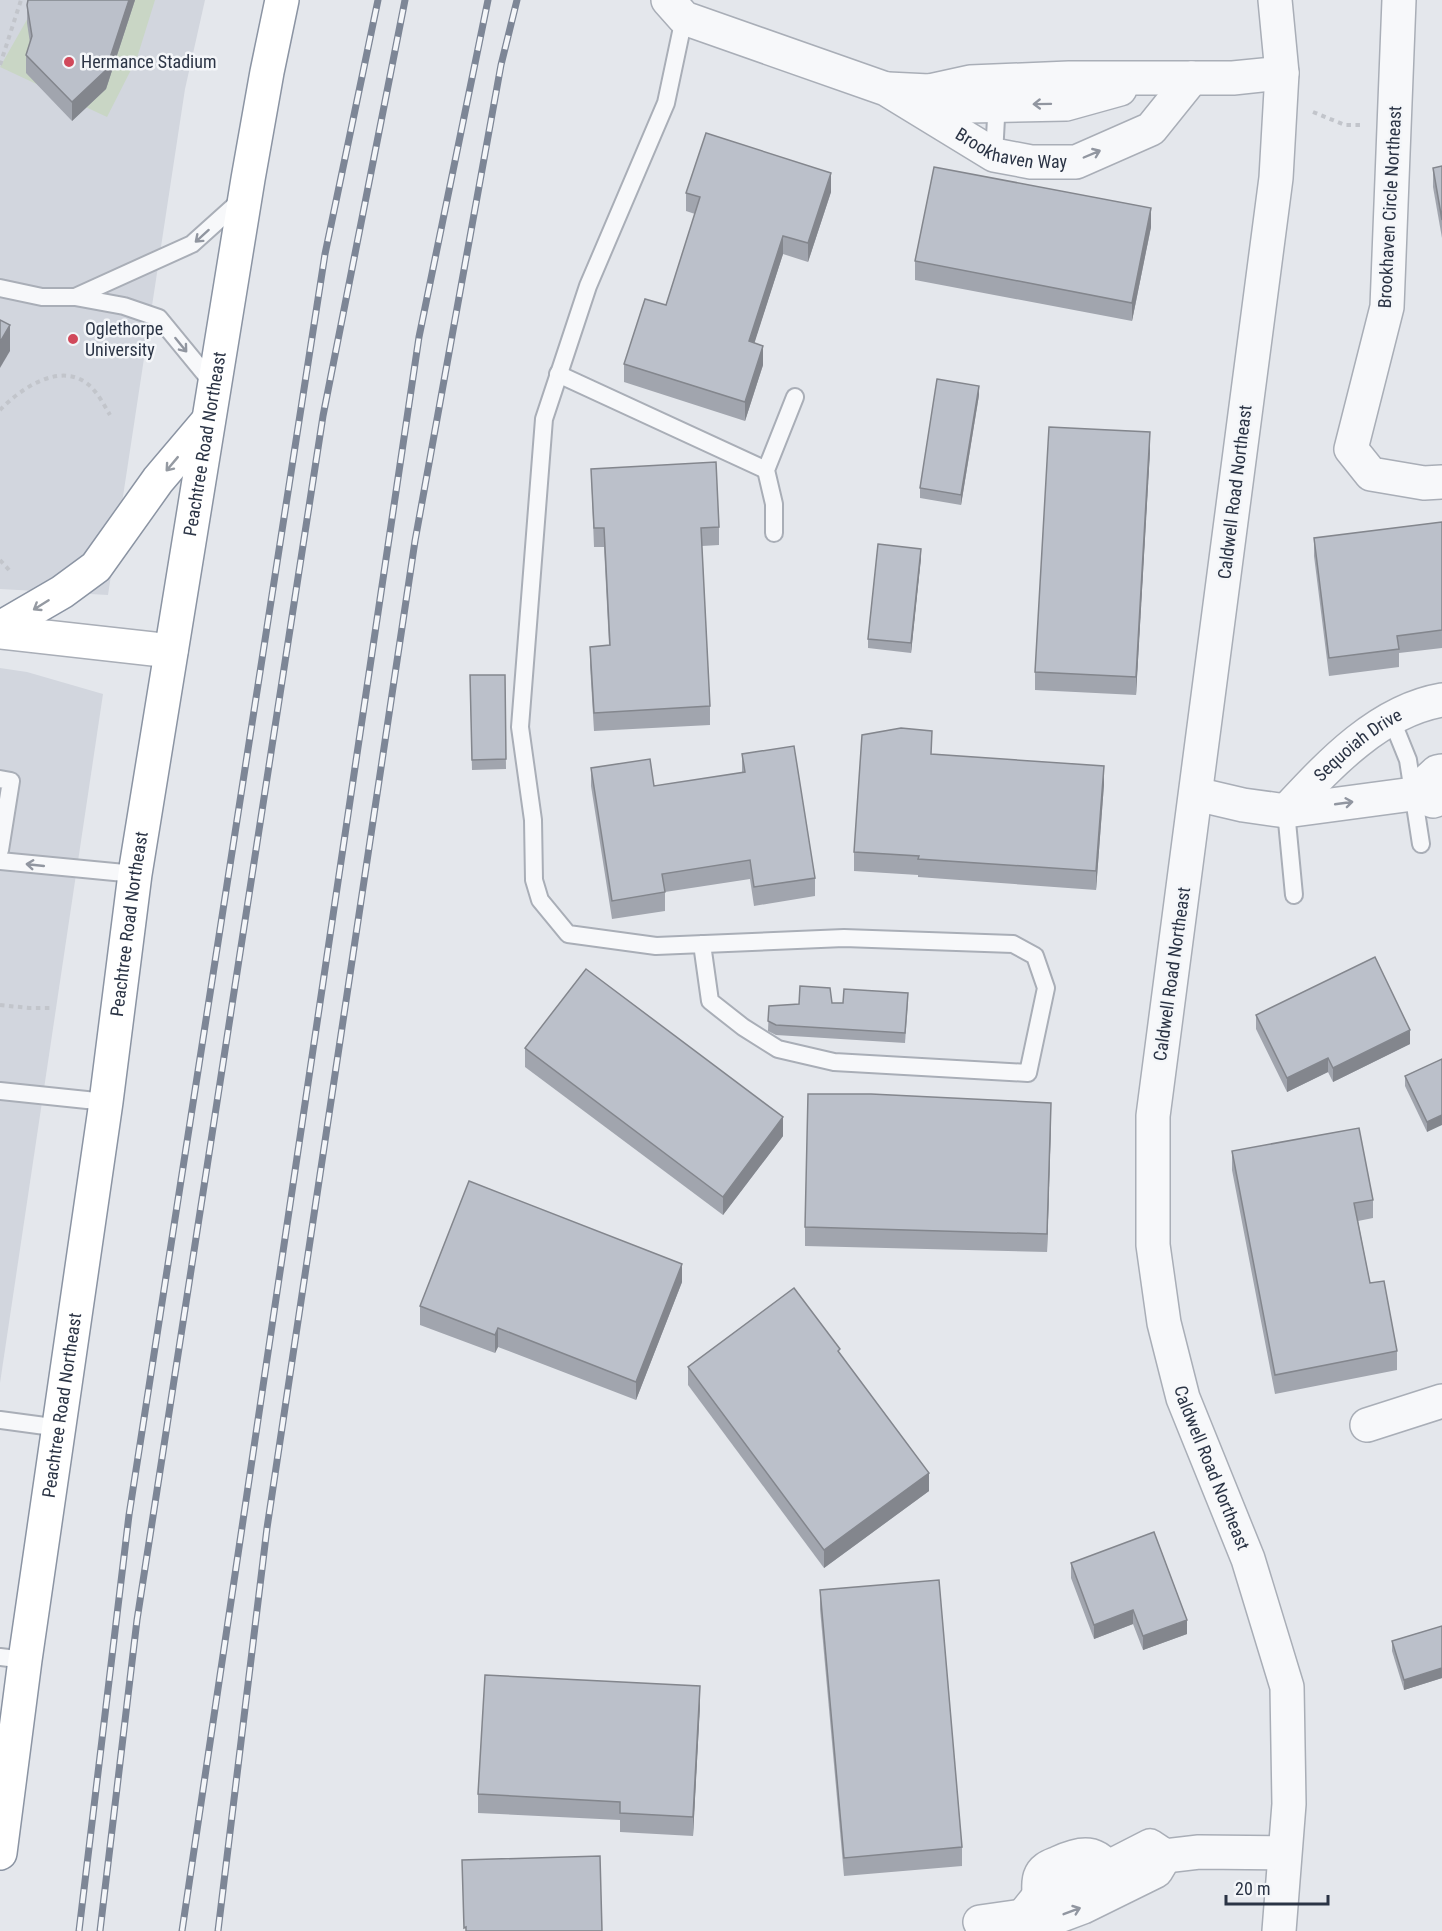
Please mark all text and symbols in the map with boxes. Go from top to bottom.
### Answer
place label: Hermance Stadium [81,51,216,72]
marker: Hermance Stadium [62,55,76,69]
one-way arrow [1032,99,1052,110]
street label: Brookhaven Circle Northeast [1374,105,1405,309]
street label: Brookhaven Way [952,123,1068,172]
one-way arrow [1083,148,1101,160]
one-way arrow [194,229,209,243]
place label: Oglethorpe University [85,318,163,360]
marker: Oglethorpe University [66,332,80,346]
one-way arrow [174,337,188,352]
street label: Peachtree Road Northeast [179,350,230,538]
street label: Caldwell Road Northeast [1213,404,1256,580]
one-way arrow [165,456,178,472]
one-way arrow [33,600,50,612]
street label: Sequoiah Drive [1309,704,1405,785]
one-way arrow [1334,798,1353,809]
street label: Peachtree Road Northeast [106,830,152,1018]
one-way arrow [25,859,45,870]
street label: Caldwell Road Northeast [1149,886,1194,1062]
street label: Peachtree Road Northeast [38,1311,85,1499]
street label: Caldwell Road Northeast [1170,1383,1254,1553]
scale bar [1226,1868,1328,1906]
text: 20 m [1235,1878,1270,1899]
one-way arrow [1062,1905,1081,1916]

